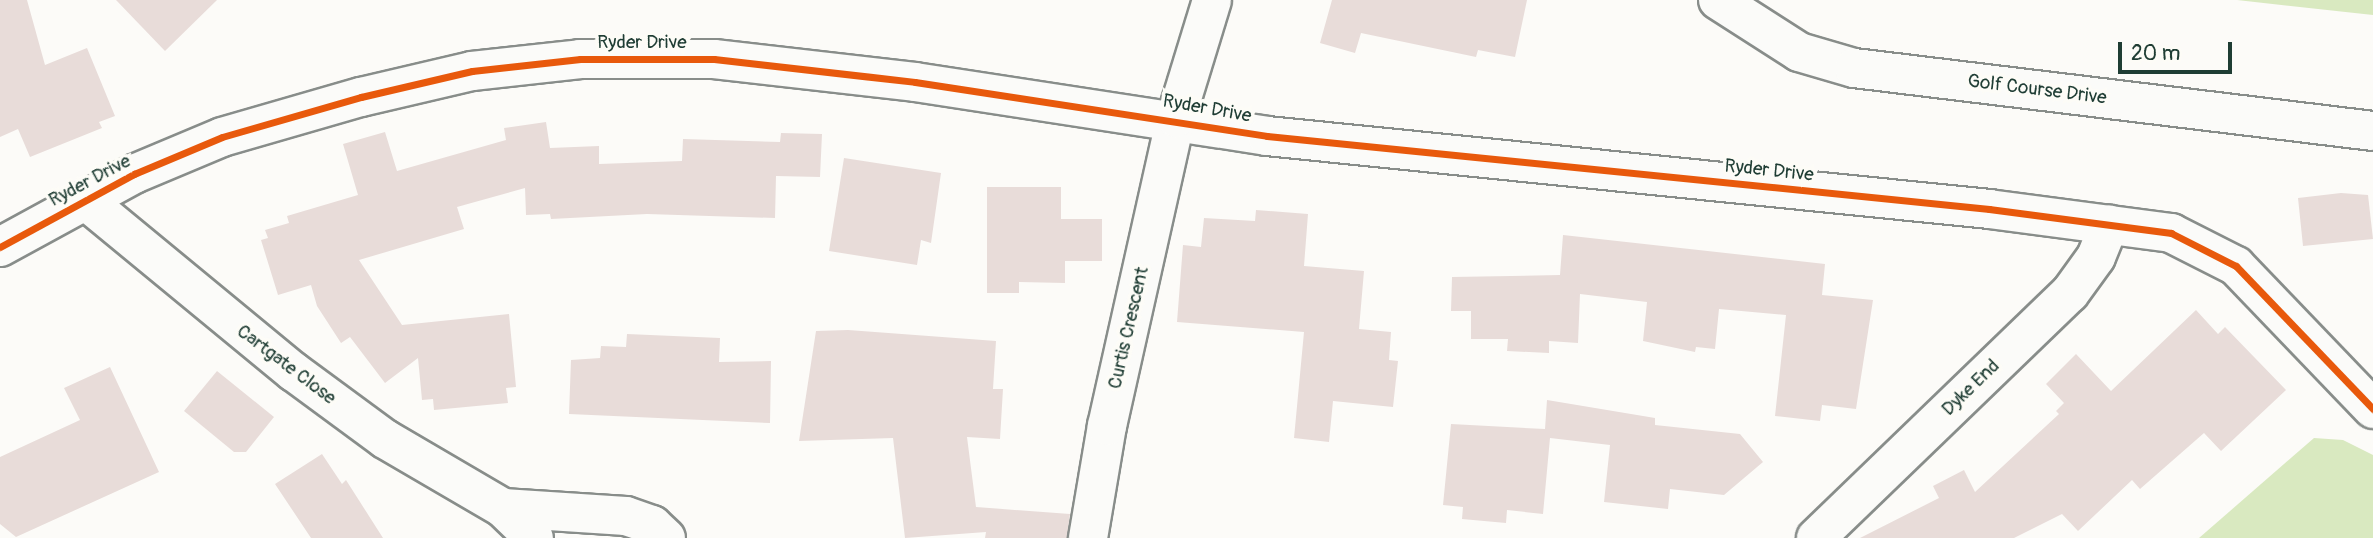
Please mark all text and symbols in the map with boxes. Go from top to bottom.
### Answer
scale bar [2121,28,2235,72]
street label: Ryder Drive [597,32,687,54]
text: 20 m [2131,40,2180,67]
street label: Golf Course Drive [1966,70,2108,110]
street label: Ryder Drive [1161,90,1253,128]
street label: Ryder Drive [45,150,135,212]
street label: Ryder Drive [1723,155,1815,187]
street label: Curtis Crescent [1104,265,1154,391]
street label: Cartgate Close [232,320,340,410]
street label: Dyke End [1937,355,2005,421]

